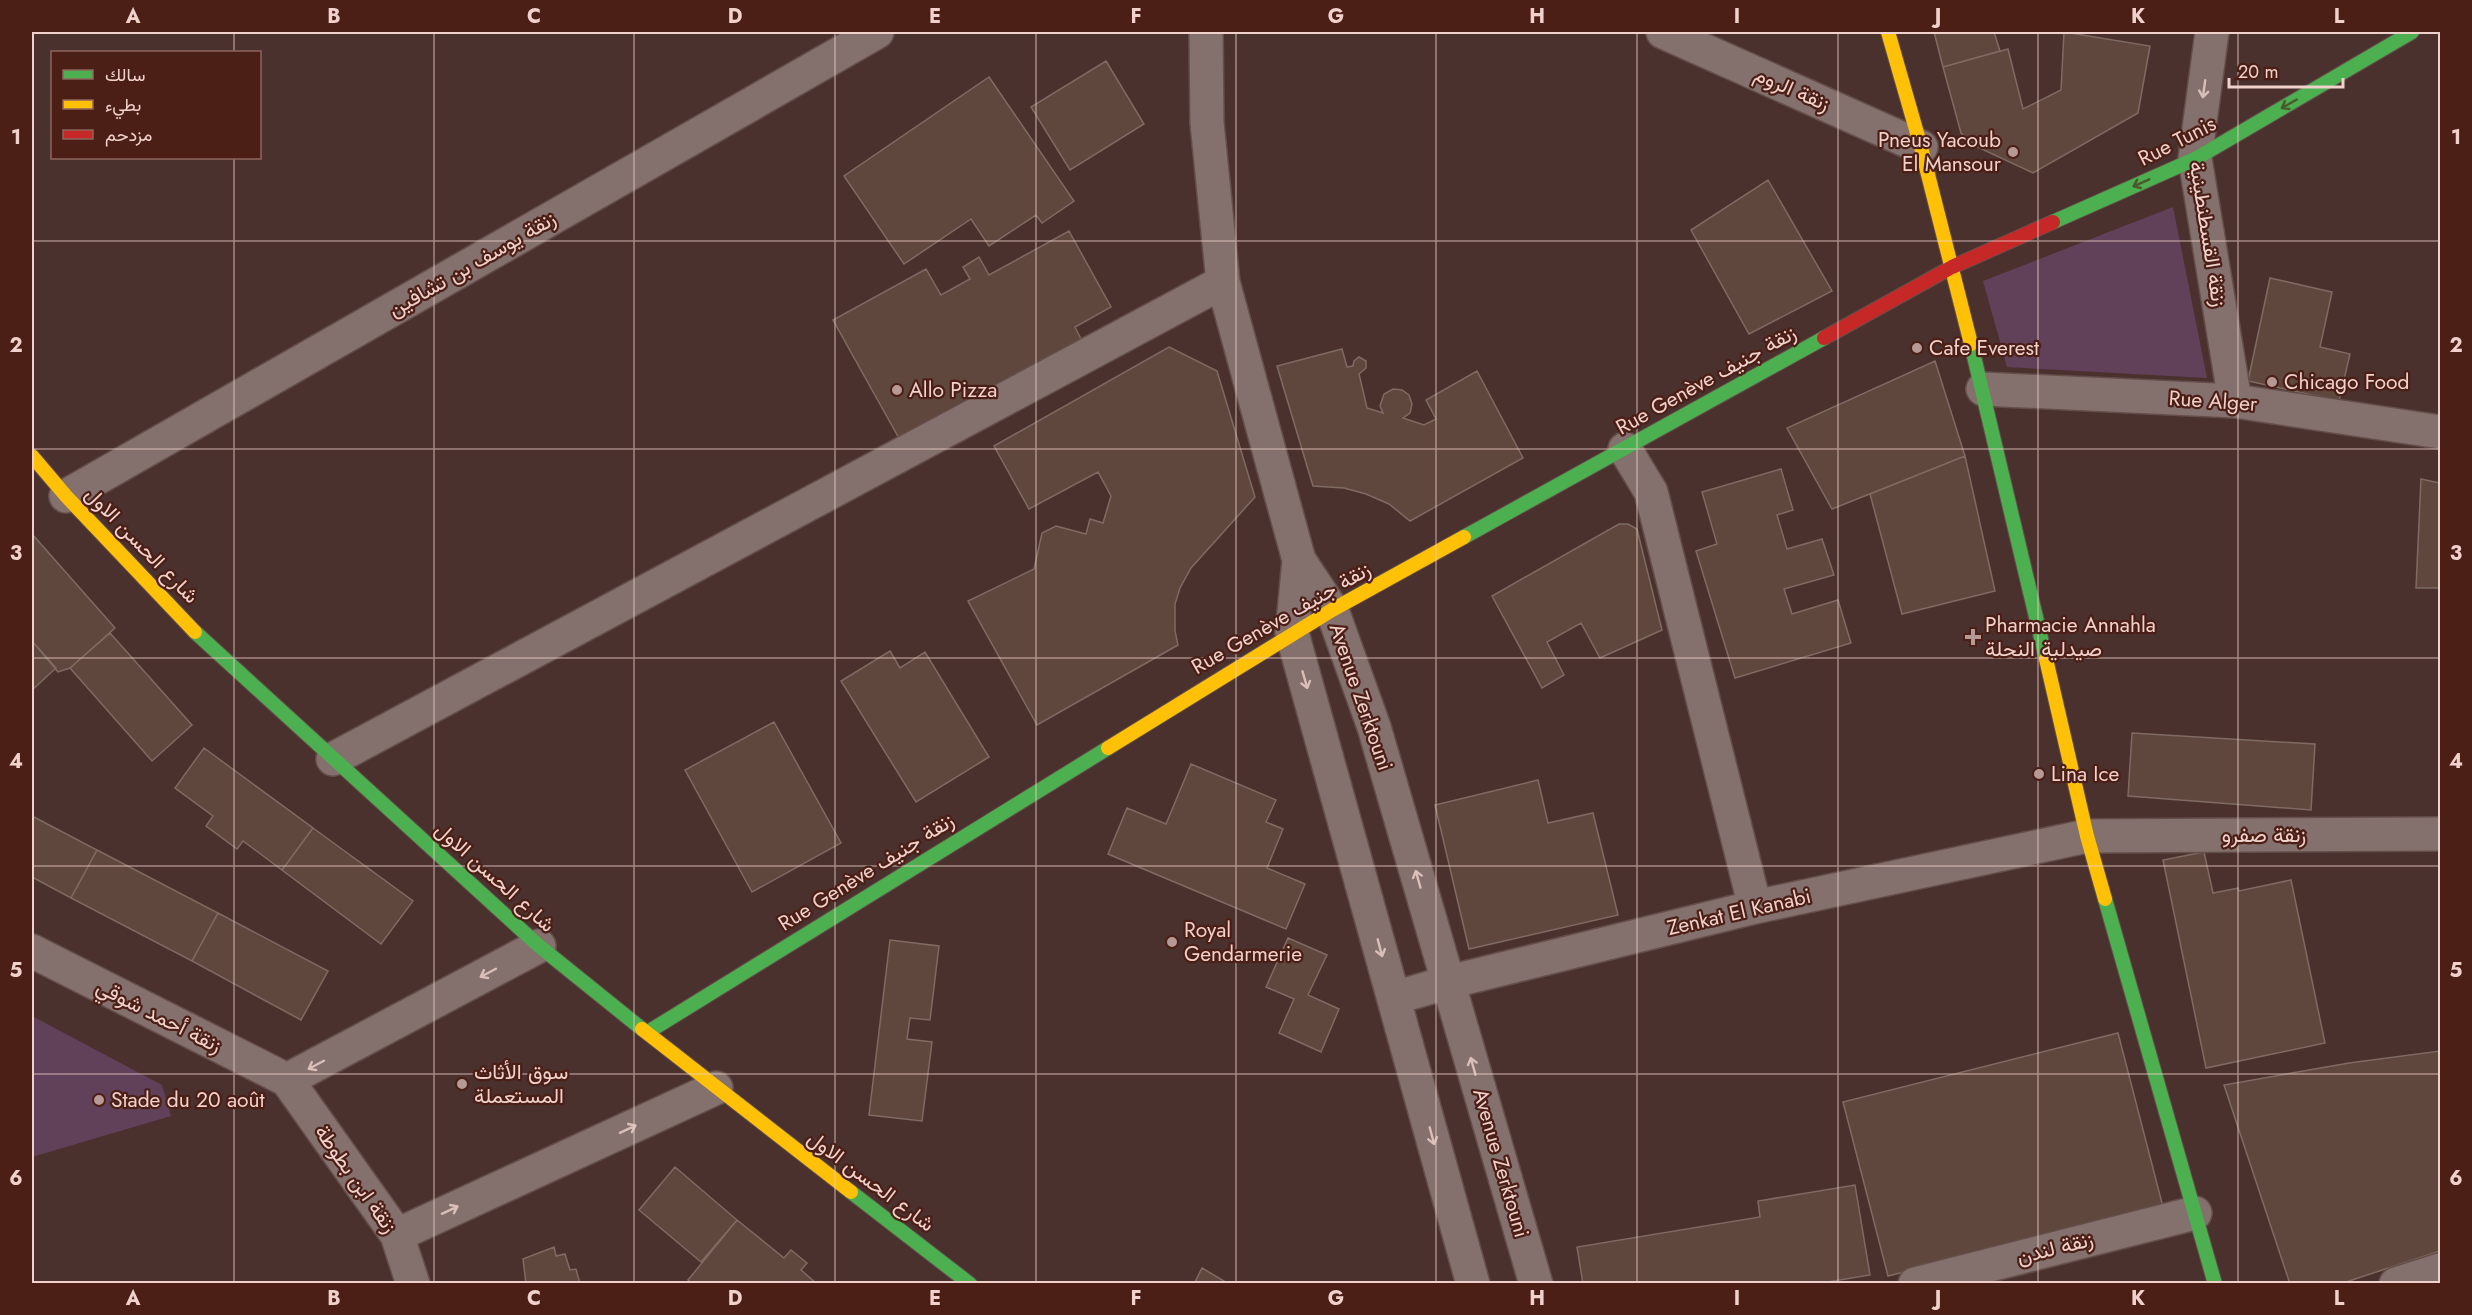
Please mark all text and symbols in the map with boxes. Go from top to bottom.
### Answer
text: A [125,2,141,31]
text: B [327,2,341,31]
text: C [527,2,541,31]
text: D [728,2,742,31]
text: E [929,2,941,31]
text: F [1130,2,1142,31]
text: G [1328,2,1344,31]
text: H [1529,2,1545,31]
text: I [1734,2,1740,31]
text: J [1931,2,1941,31]
text: K [2131,2,2145,31]
text: L [2334,2,2345,31]
legend [51,51,261,159]
scale bar [2229,51,2343,89]
street label: زنقة الروم [1749,59,1835,119]
text: 20 m [2238,59,2278,85]
text: سالك [105,62,145,88]
one-way arrow [2199,79,2210,99]
text: بطيء [105,92,141,120]
one-way arrow [2281,98,2298,110]
street label: Rue Tunis [2133,109,2221,173]
text: مزدحم [105,122,152,148]
text: 1 [11,123,21,152]
text: 1 [2451,123,2461,152]
place label: Pneus Yacoub El Mansour [1878,125,2002,179]
marker: Pneus Yacoub El Mansour [2006,145,2020,159]
street label: زنقة القسطنطينية [2182,159,2234,309]
one-way arrow [2133,177,2151,189]
street label: زنقة يوسف بن تشافين [383,204,561,324]
street label: Rue Genève زنقة جنيف [1610,318,1802,442]
text: 2 [9,331,23,360]
text: 2 [2449,331,2463,360]
place label: Cafe Everest [1929,333,2039,363]
marker: Cafe Everest [1910,341,1924,355]
place label: Chicago Food [2284,367,2410,397]
place label: Allo Pizza [909,375,997,405]
marker: Chicago Food [2265,375,2279,389]
marker: Allo Pizza [890,383,904,397]
street label: Rue Alger [2168,383,2259,419]
street label: شارع الحسن الاول [78,480,206,610]
text: 3 [10,539,22,568]
text: 3 [2450,539,2462,568]
street label: Rue Genève زنقة جنيف [1186,554,1376,682]
place label: Pharmacie Annahla صيدلية النحلة [1985,610,2156,664]
street label: Avenue Zerktouni [1322,619,1400,775]
marker: Pharmacie Annahla صيدلية النحلة [1966,630,1980,644]
one-way arrow [1300,670,1311,689]
text: 4 [9,747,23,776]
text: 4 [2449,747,2463,776]
place label: Lina Ice [2051,759,2120,789]
marker: Lina Ice [2032,767,2046,781]
street label: Rue Genève زنقة جنيف [772,806,960,938]
street label: شارع الحسن الاول [428,815,562,939]
street label: زنقة صفرو [2222,820,2306,850]
one-way arrow [1412,870,1423,889]
street label: Zenkat El Kanabi [1664,881,1814,943]
place label: Royal Gendarmerie [1184,915,1302,969]
marker: Royal Gendarmerie [1165,935,1179,949]
one-way arrow [1375,938,1386,957]
text: 5 [10,956,23,985]
text: 5 [2450,956,2463,985]
one-way arrow [480,967,497,979]
street label: زنقة أحمد شوقي [90,972,227,1062]
place label: سوق الأثاث المستعملة [474,1057,568,1111]
one-way arrow [1467,1057,1478,1076]
one-way arrow [307,1060,325,1071]
marker: سوق الأثاث المستعملة [455,1077,469,1091]
place label: Stade du 20 août [111,1085,265,1115]
street label: Avenue Zerktouni [1465,1085,1537,1241]
marker: Stade du 20 août [92,1093,106,1107]
street label: زنقة ابن بطوطة [308,1119,404,1239]
one-way arrow [618,1122,636,1134]
street label: شارع الحسن الاول [801,1123,941,1239]
one-way arrow [1427,1126,1439,1145]
text: 6 [9,1164,23,1193]
text: 6 [2449,1164,2463,1193]
one-way arrow [441,1204,459,1215]
street label: زنقة لندن [2014,1224,2096,1272]
text: A [125,1284,141,1313]
text: B [327,1284,341,1313]
text: C [527,1284,541,1313]
text: D [728,1284,742,1313]
text: E [929,1284,941,1313]
text: F [1130,1284,1142,1313]
text: G [1328,1284,1344,1313]
text: H [1529,1284,1545,1313]
text: I [1734,1284,1740,1313]
text: J [1931,1284,1941,1313]
text: K [2131,1284,2145,1313]
text: L [2334,1284,2345,1313]

